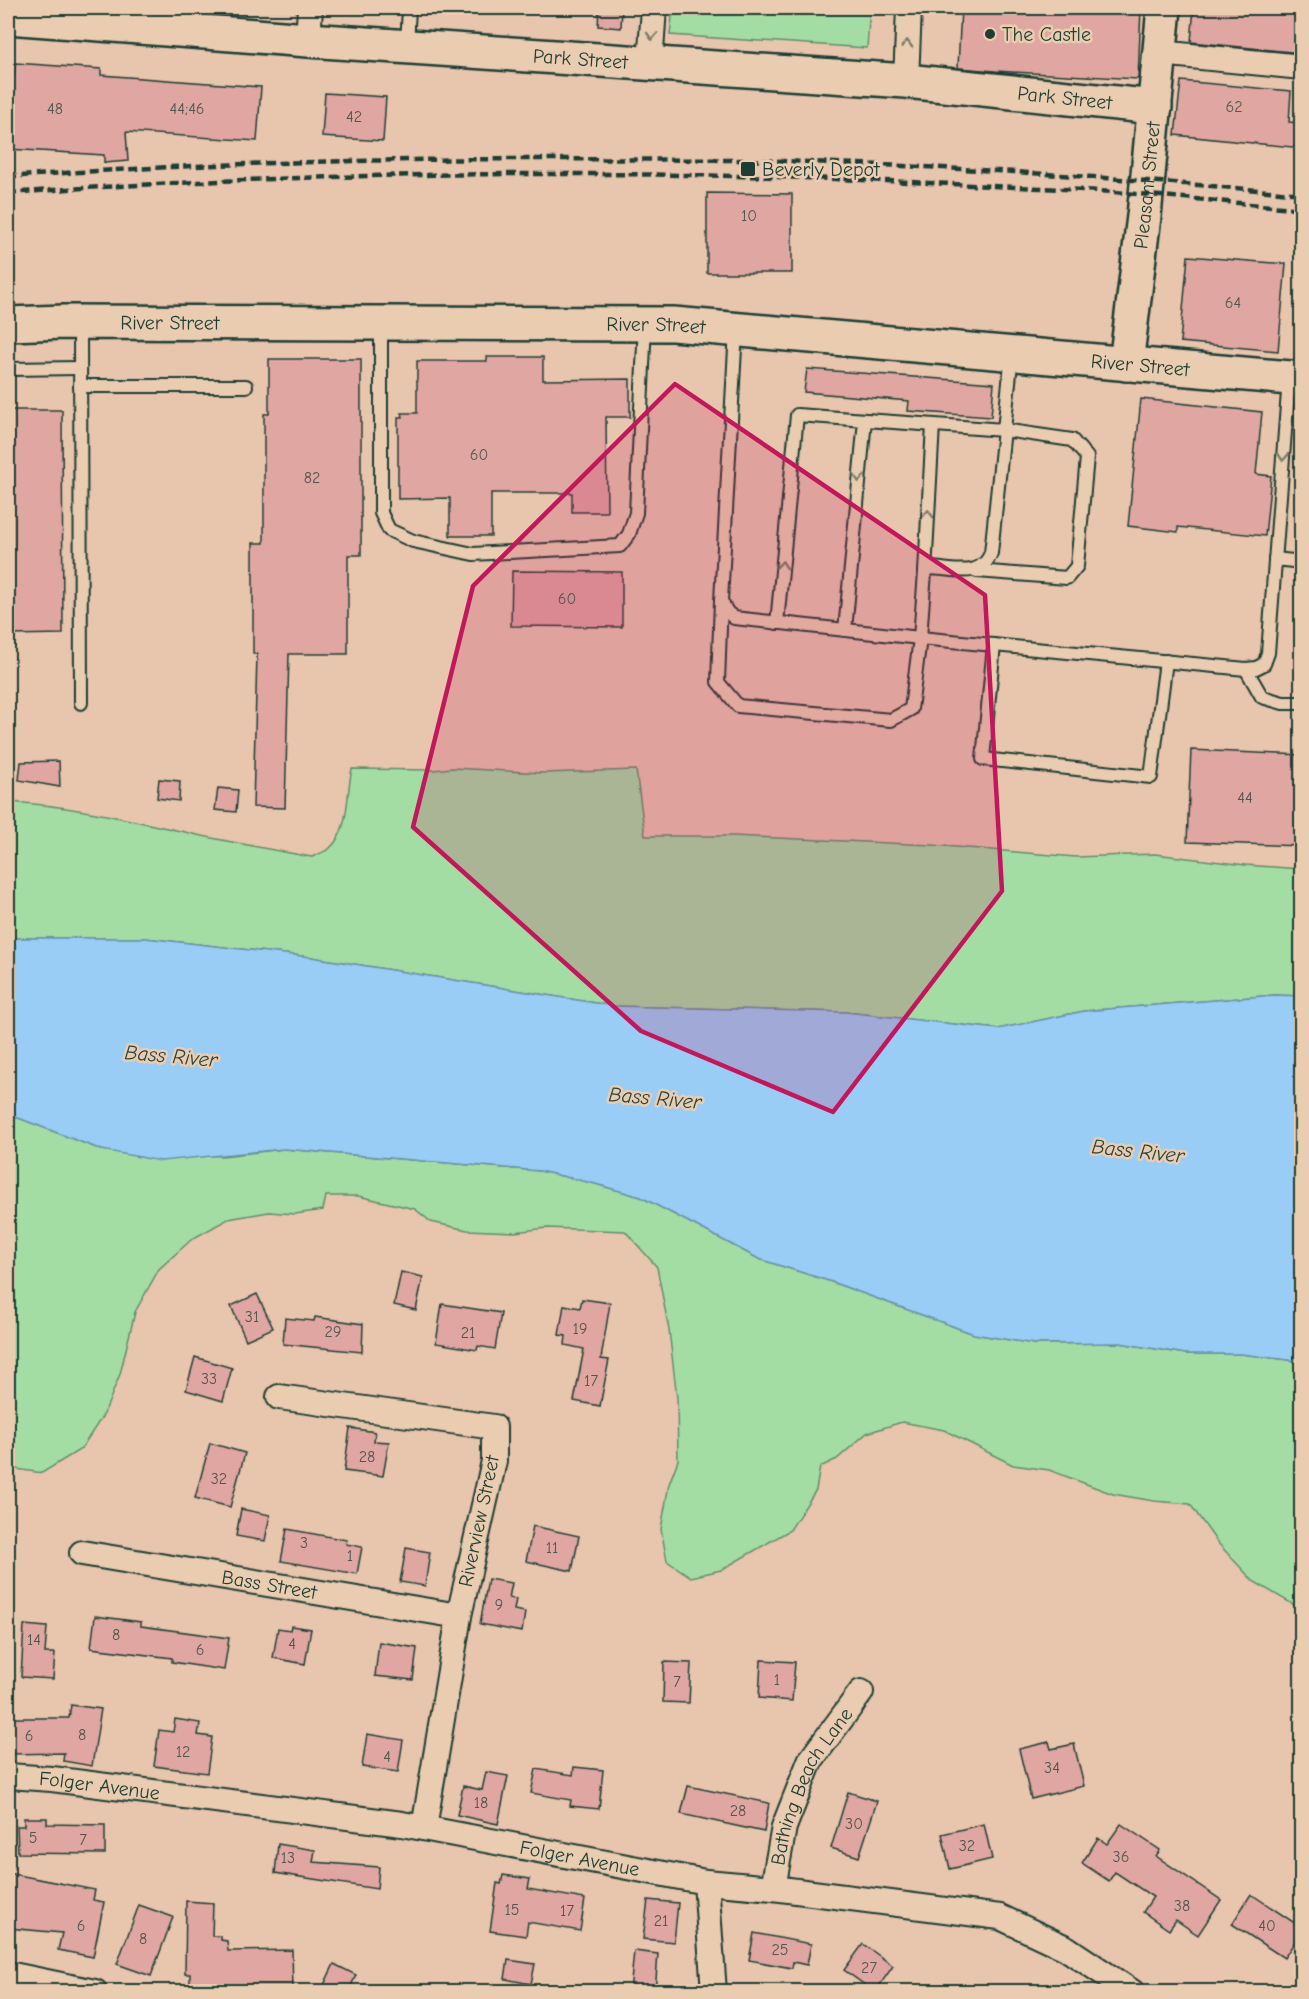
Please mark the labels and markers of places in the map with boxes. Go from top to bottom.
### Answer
place label: The Castle [1002,23,1091,46]
marker: The Castle [983,27,997,41]
place label: Beverly Depot [762,158,881,181]
marker: Beverly Depot [739,160,757,178]

